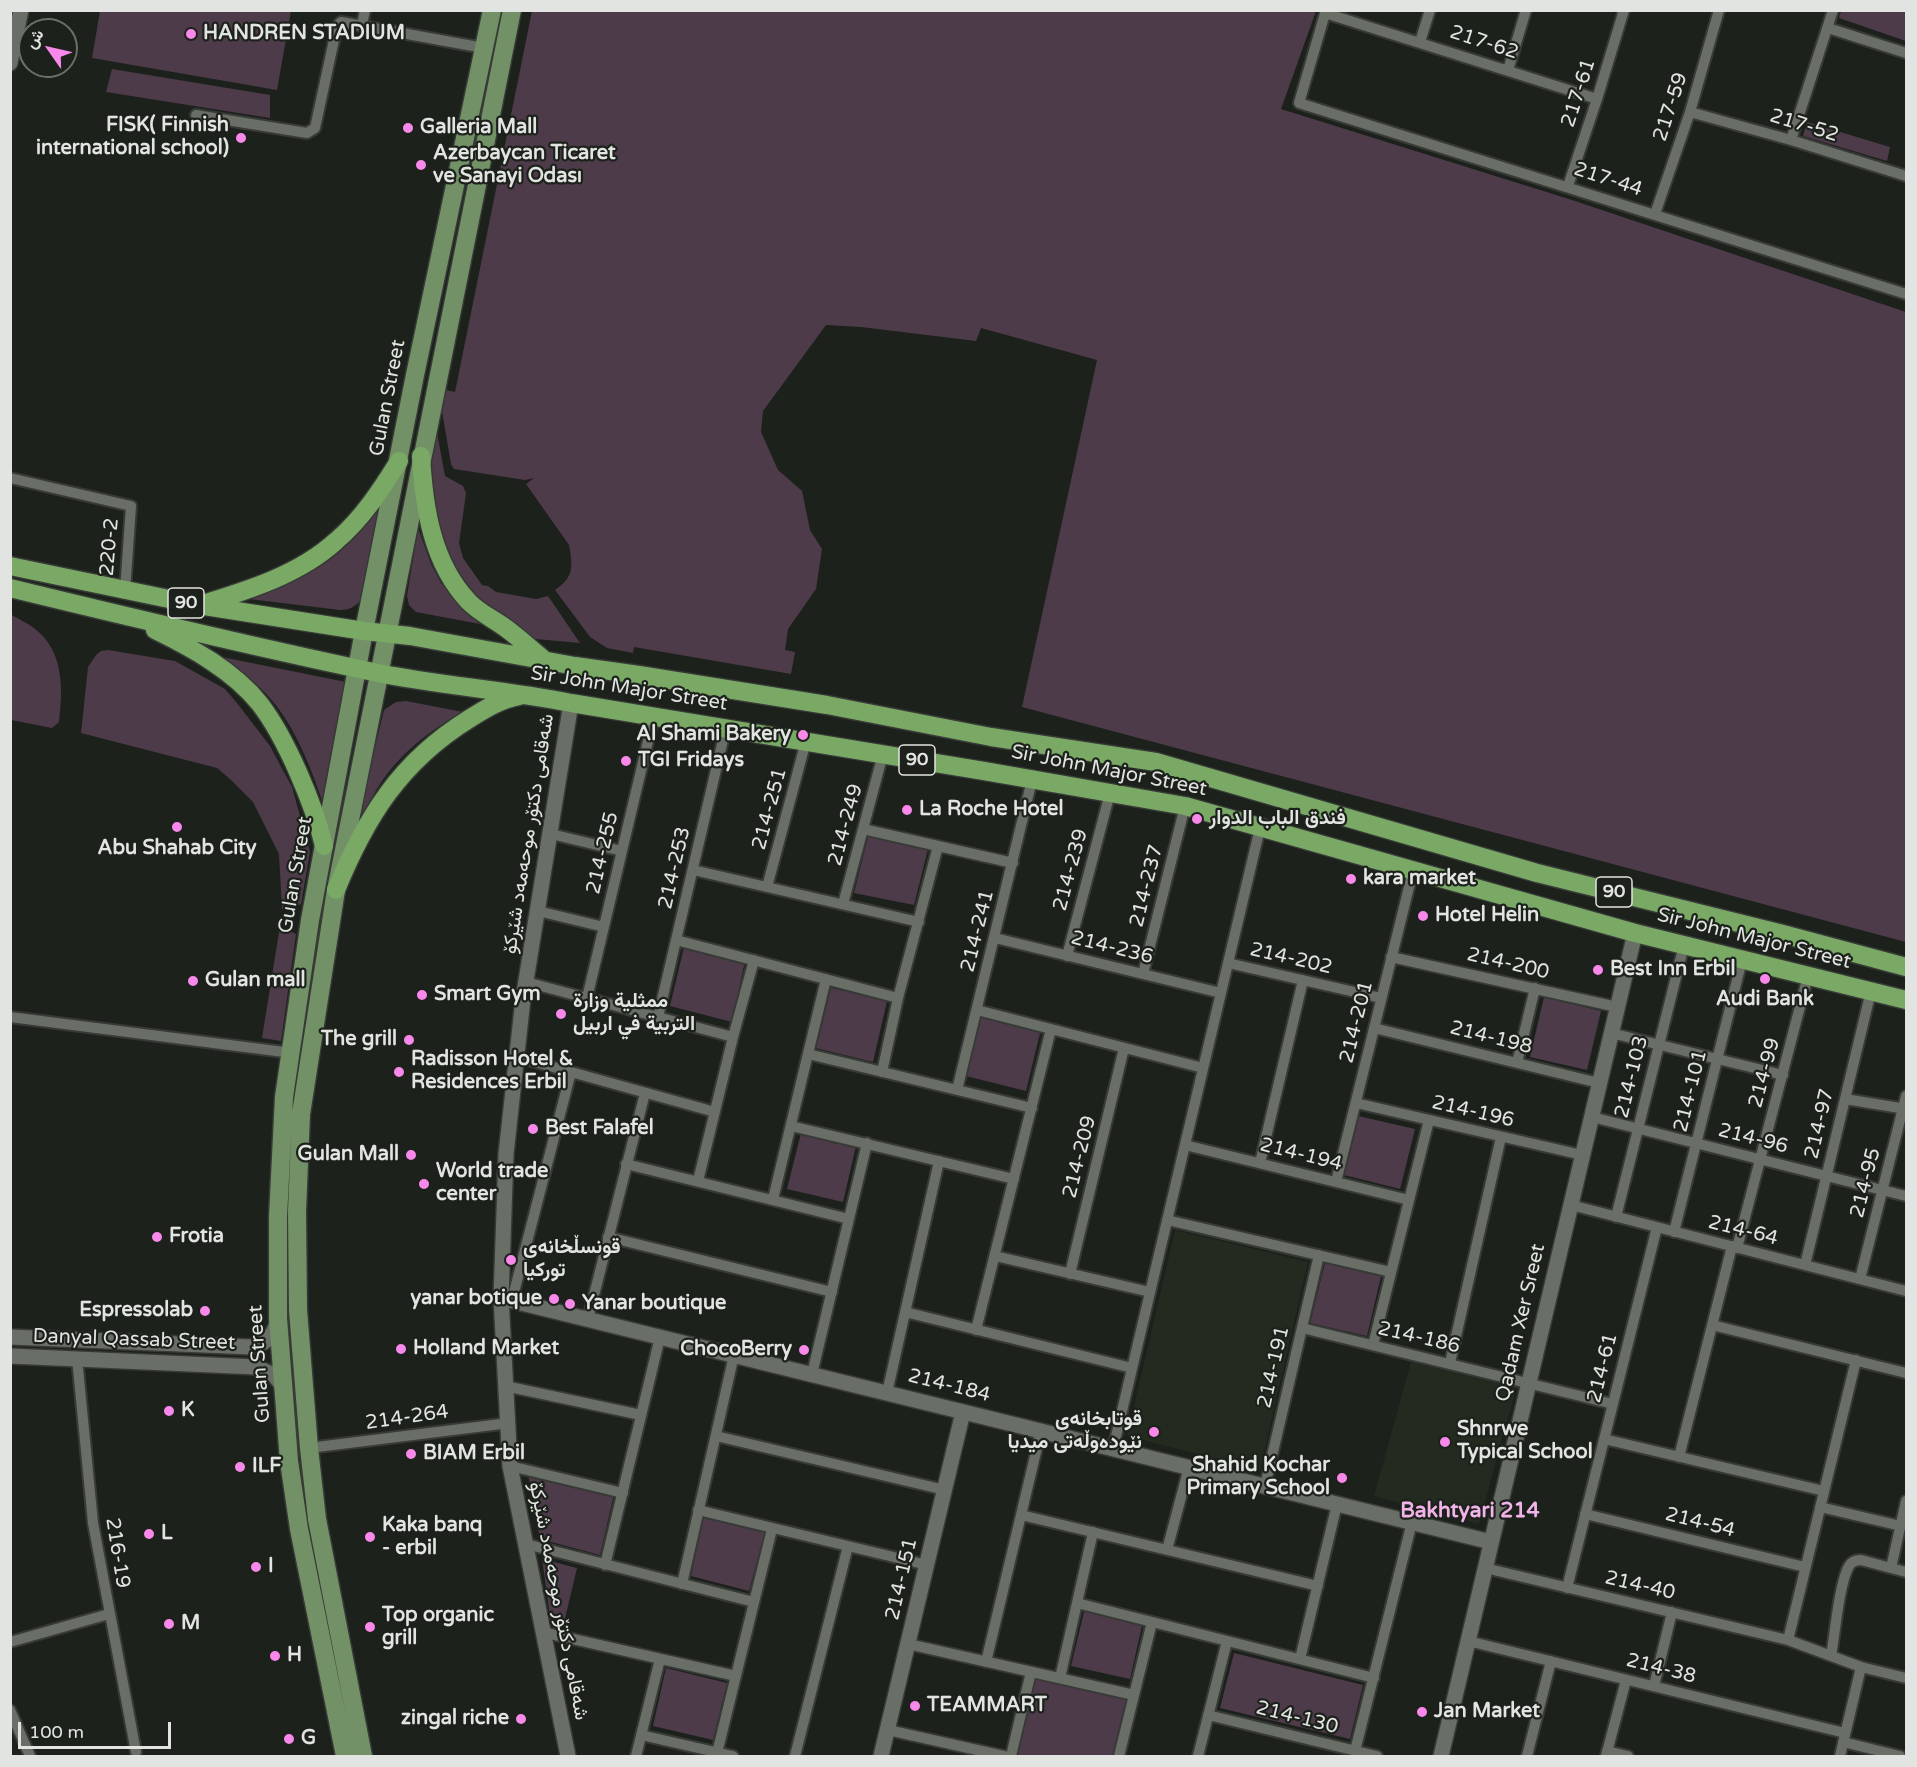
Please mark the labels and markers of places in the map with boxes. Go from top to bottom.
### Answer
place label: HANDREN STADIUM [203,22,405,46]
marker: HANDREN STADIUM [184,27,198,41]
place label: FISK( Finnish international school) [36,114,229,161]
place label: Galleria Mall [420,116,537,140]
marker: Galleria Mall [401,121,415,135]
marker: FISK( Finnish international school) [234,131,248,145]
place label: Azerbaycan Ticaret ve Sanayi Odası [433,142,616,189]
marker: Azerbaycan Ticaret ve Sanayi Odası [414,158,428,172]
place label: Al Shami Bakery [636,723,791,747]
marker: Al Shami Bakery [796,728,810,742]
place label: TGI Fridays [638,749,744,773]
marker: TGI Fridays [619,754,633,768]
place label: La Roche Hotel [919,798,1063,822]
marker: La Roche Hotel [900,803,914,817]
place label: فندق الباب الدوار [1209,807,1346,831]
marker: فندق الباب الدوار [1190,812,1204,826]
marker: Abu Shahab City [170,820,184,834]
place label: Abu Shahab City [98,837,256,861]
place label: kara market [1363,867,1476,891]
marker: kara market [1344,872,1358,886]
place label: Hotel Helin [1435,904,1539,928]
marker: Hotel Helin [1416,909,1430,923]
place label: Best Inn Erbil [1610,958,1735,982]
marker: Best Inn Erbil [1591,963,1605,977]
place label: Gulan mall [205,969,305,993]
marker: Audi Bank [1758,972,1772,986]
marker: Gulan mall [186,974,200,988]
place label: Smart Gym [434,983,540,1007]
marker: Smart Gym [415,988,429,1002]
place label: Audi Bank [1716,988,1814,1012]
place label: ممثلية وزارة التربية في اربيل [573,990,695,1037]
marker: ممثلية وزارة التربية في اربيل [554,1007,568,1021]
place label: The grill [321,1028,397,1052]
marker: The grill [402,1033,416,1047]
place label: Radisson Hotel & Residences Erbil [411,1048,573,1095]
marker: Radisson Hotel & Residences Erbil [392,1065,406,1079]
place label: Best Falafel [545,1117,654,1141]
marker: Best Falafel [526,1122,540,1136]
place label: Gulan Mall [298,1143,399,1167]
marker: Gulan Mall [404,1148,418,1162]
place label: World trade center [436,1160,548,1207]
marker: World trade center [417,1177,431,1191]
place label: Frotia [169,1225,224,1249]
marker: Frotia [150,1230,164,1244]
place label: قونسڵخانەی تورکیا [523,1236,621,1283]
marker: قونسڵخانەی تورکیا [504,1253,518,1267]
place label: yanar botique [410,1287,542,1311]
marker: yanar botique [547,1292,561,1306]
place label: Yanar boutique [582,1292,726,1316]
marker: Yanar boutique [563,1297,577,1311]
place label: Espressolab [79,1299,193,1323]
marker: Espressolab [198,1304,212,1318]
place label: Holland Market [413,1337,559,1361]
place label: ChocoBerry [680,1338,792,1362]
marker: Holland Market [394,1342,408,1356]
marker: ChocoBerry [797,1343,811,1357]
place label: K [181,1399,194,1423]
marker: K [162,1404,176,1418]
place label: قوتابخانەی نێودەوڵەتی میدیا [1008,1408,1142,1455]
place label: Shnrwe Typical School [1457,1418,1593,1465]
marker: قوتابخانەی نێودەوڵەتی میدیا [1147,1425,1161,1439]
marker: Shnrwe Typical School [1438,1435,1452,1449]
place label: BIAM Erbil [423,1442,525,1466]
marker: BIAM Erbil [404,1447,418,1461]
place label: Shahid Kochar Primary School [1186,1454,1330,1501]
place label: ILF [252,1455,281,1479]
marker: ILF [233,1460,247,1474]
marker: Shahid Kochar Primary School [1335,1471,1349,1485]
place label: Kaka banq - erbil [382,1514,482,1561]
place label: L [161,1522,173,1546]
marker: L [142,1527,156,1541]
marker: Kaka banq - erbil [363,1530,377,1544]
place label: I [268,1555,274,1579]
marker: I [249,1560,263,1574]
place label: Top organic grill [382,1604,494,1651]
place label: M [181,1612,200,1636]
marker: M [162,1617,176,1631]
marker: Top organic grill [363,1620,377,1634]
place label: H [287,1644,302,1668]
marker: H [268,1649,282,1663]
place label: TEAMMART [927,1694,1047,1718]
marker: TEAMMART [908,1699,922,1713]
place label: Jan Market [1434,1700,1540,1724]
marker: Jan Market [1415,1705,1429,1719]
place label: zingal riche [401,1707,509,1731]
marker: zingal riche [514,1712,528,1726]
place label: G [301,1727,316,1751]
marker: G [282,1732,296,1746]

